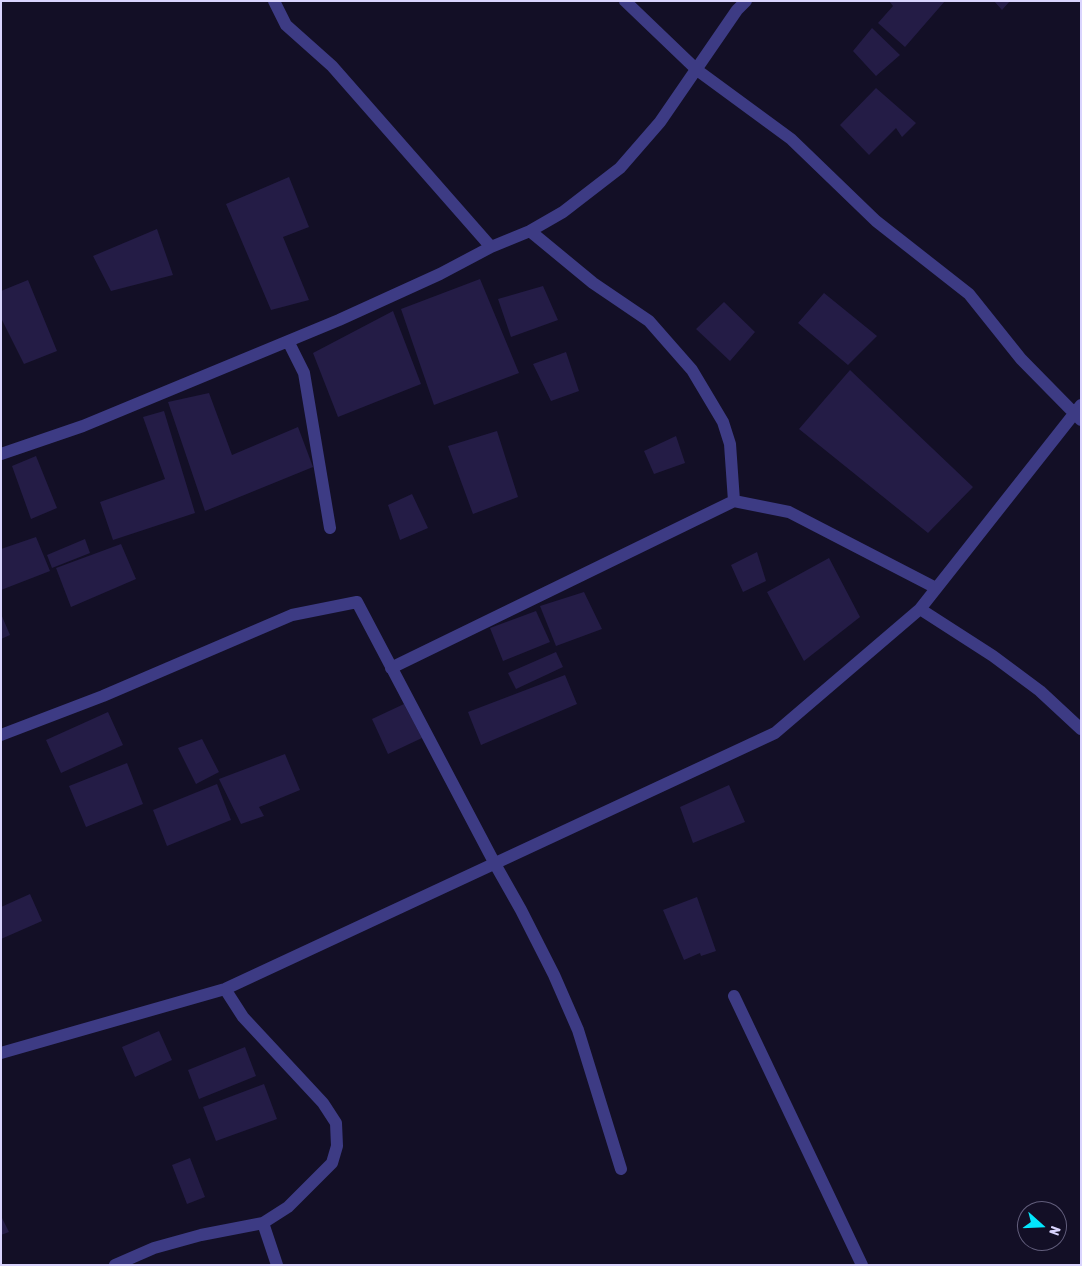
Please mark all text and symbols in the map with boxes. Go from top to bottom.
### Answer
north arrow [1017,1201,1067,1251]
text: N [1046,1224,1064,1237]

